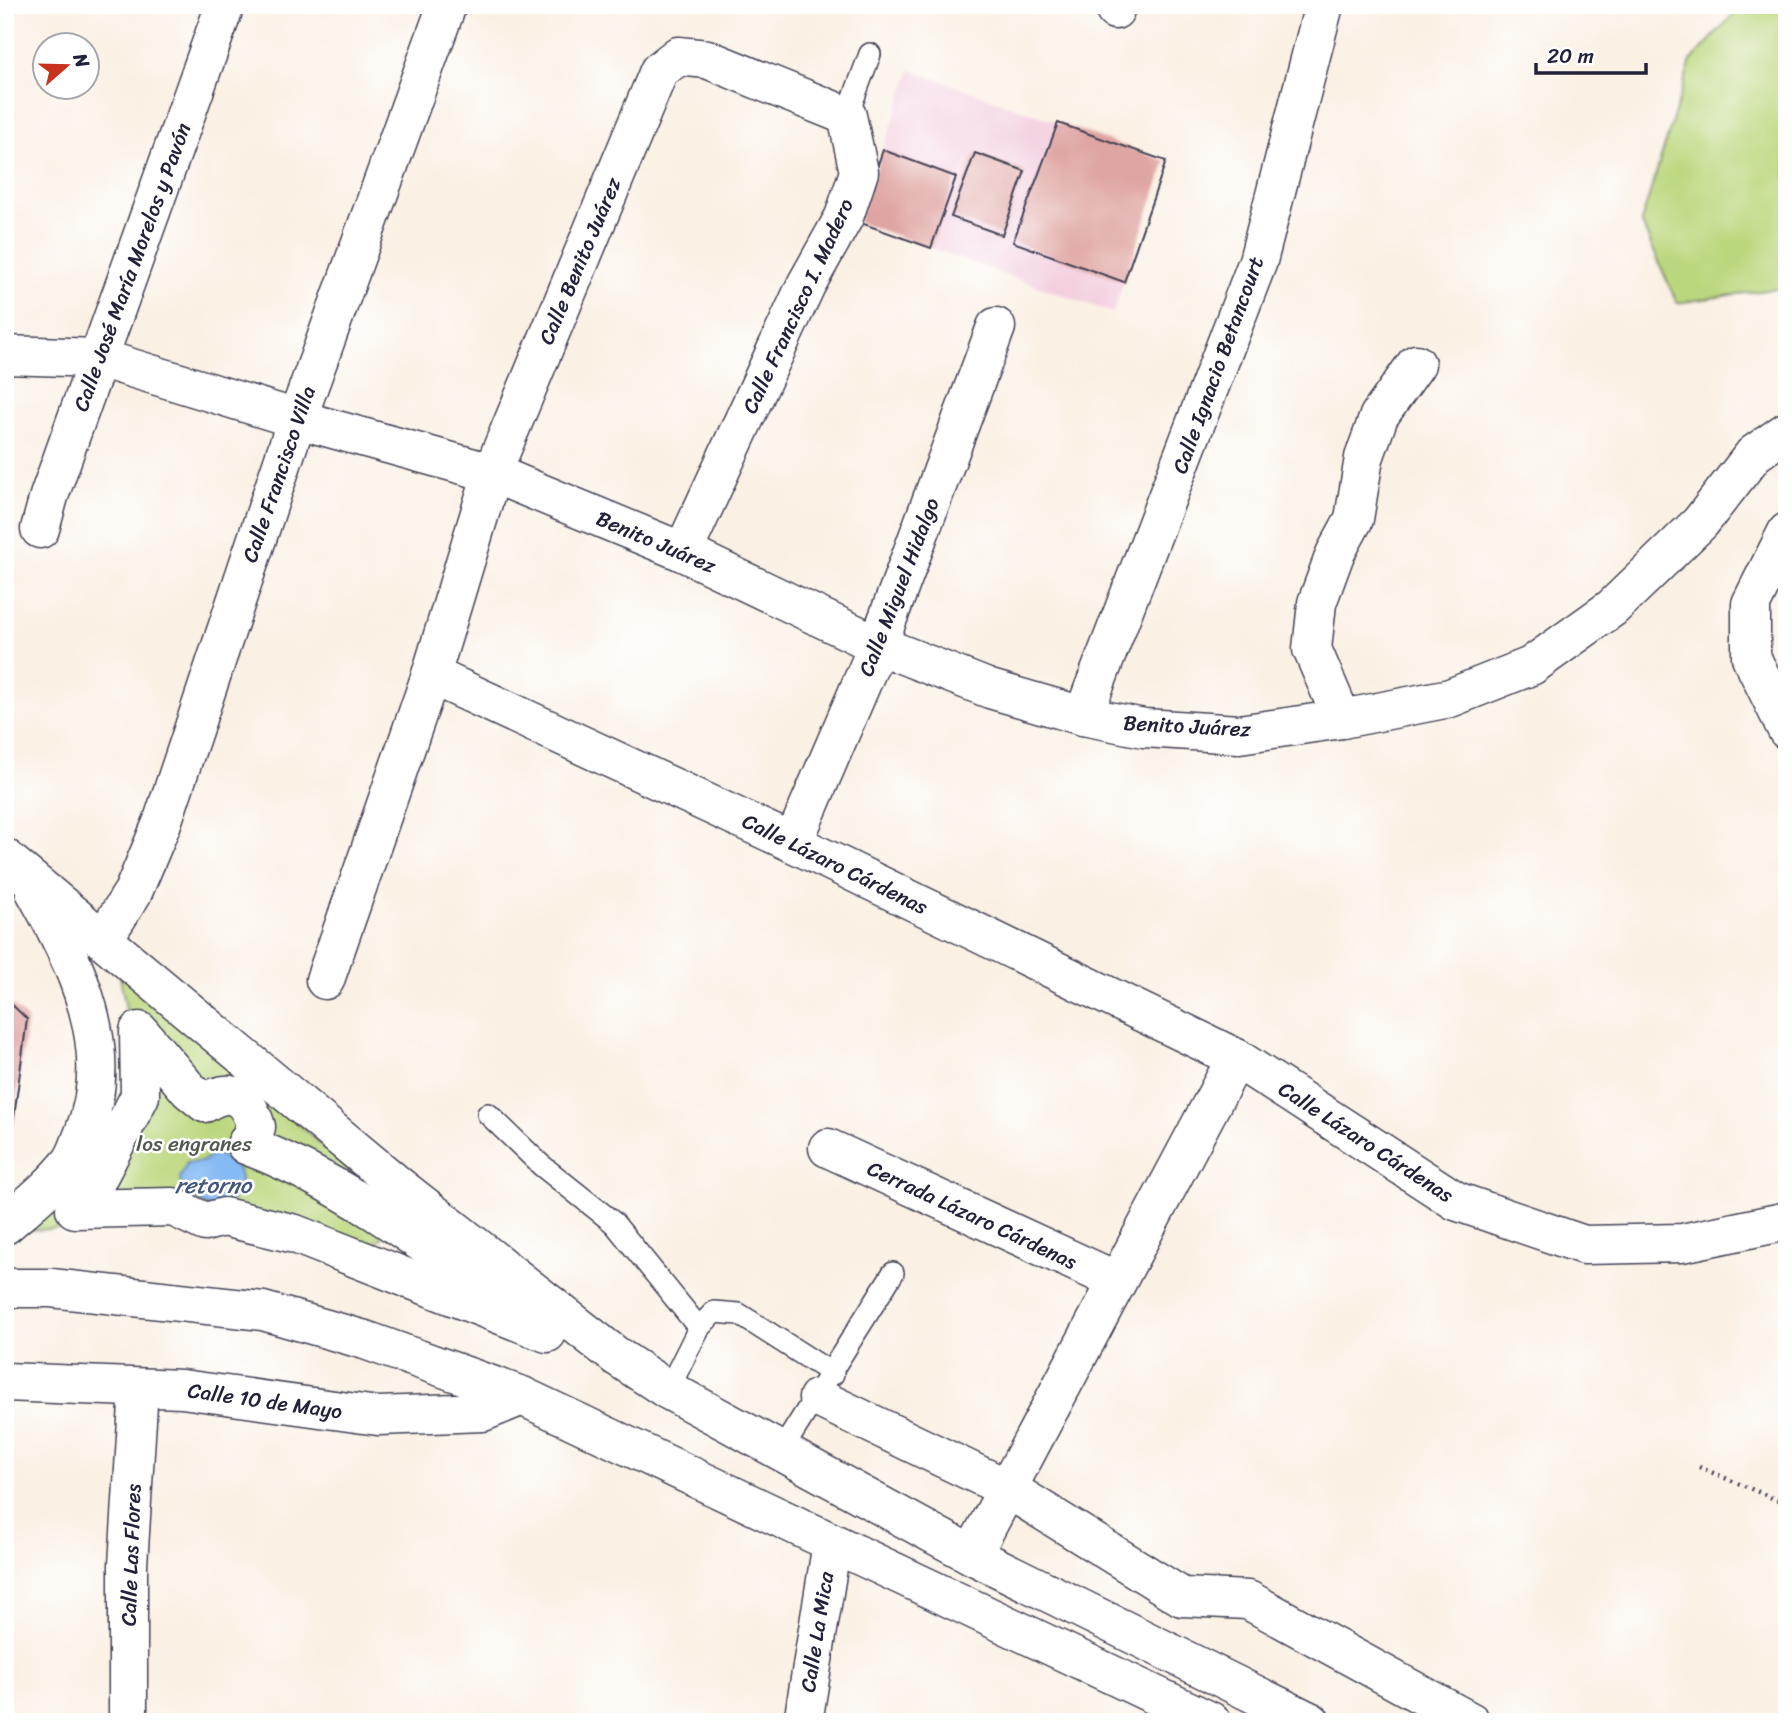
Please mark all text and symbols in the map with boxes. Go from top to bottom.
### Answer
north arrow [32,32,102,102]
scale bar [1536,32,1647,76]
text: 20 m [1547,37,1594,75]
text: N [63,48,100,73]
street label: Calle José María Morelos y Pavón [62,117,202,417]
street label: Calle Benito Juárez [528,171,632,351]
street label: Calle Francisco I. Madero [731,192,865,420]
street label: Calle Ignacio Betancourt [1161,251,1275,479]
street label: Calle Francisco Villa [231,380,327,568]
street label: Calle Miguel Hidalgo [847,492,951,682]
street label: Benito Juárez [590,500,723,585]
street label: Benito Juárez [1122,704,1253,748]
street label: Calle Lázaro Cárdenas [735,802,935,926]
street label: Calle Lázaro Cárdenas [1271,1071,1462,1213]
park label: los engranes [136,1125,252,1163]
street label: Cerrada Lázaro Cárdenas [861,1150,1084,1281]
water label: retorno [175,1165,253,1206]
street label: Calle 10 de Mayo [185,1371,345,1431]
street label: Calle Las Flores [110,1483,152,1627]
street label: Calle La Mica [789,1569,845,1695]

